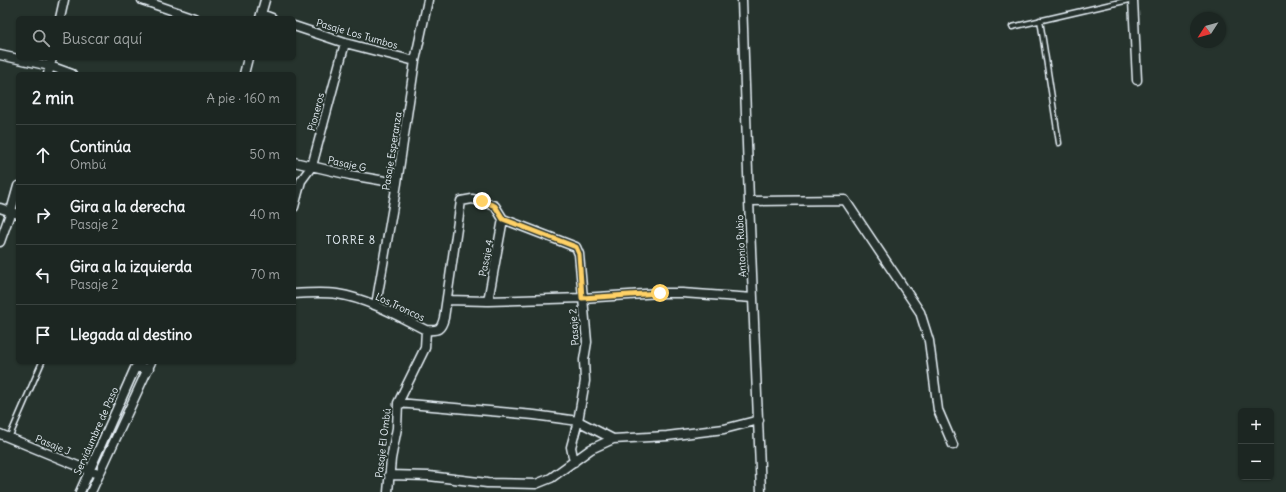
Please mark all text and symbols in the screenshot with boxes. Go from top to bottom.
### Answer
north arrow [1190,12,1226,48]
search box [16,16,296,60]
street label: Pasaje Los Tumbos [315,16,400,52]
icon: search [30,27,52,49]
text: Buscar aquí [62,29,142,48]
text: 2 min [32,87,74,109]
text: A pie · 160 m [206,90,280,107]
street label: Pioneros [305,91,327,133]
street label: Pasaje Esperanza [379,111,405,191]
text: Continúa [70,137,131,156]
icon: ahead [32,144,54,166]
text: 50 m [249,146,280,163]
street label: Pasaje G [327,154,367,174]
text: Ombú [70,156,106,173]
route end [473,192,491,210]
text: Gira a la derecha [70,197,185,216]
icon: right [32,204,54,226]
text: 40 m [249,206,280,223]
street label: Antonio Rubio [733,214,749,278]
text: Pasaje 2 [70,216,118,233]
district label: TORRE 8 [326,233,376,247]
street label: Pasaje 4 [476,238,496,278]
text: Gira a la izquierda [70,257,192,276]
icon: left [32,264,54,286]
text: 70 m [251,266,280,283]
text: Pasaje 2 [70,276,118,293]
route start [651,284,669,302]
street label: Los Troncos [373,290,427,324]
street label: Pasaje 2 [566,307,582,346]
icon: arrive [32,324,54,346]
text: Llegada al destino [70,325,192,344]
street label: Servidumbre de Paso [71,385,121,477]
street label: Pasaje El Ombú [372,407,394,479]
map controls [1238,408,1274,480]
button: + [1238,408,1274,444]
street label: Pasaje J [33,432,73,458]
button: − [1238,444,1274,480]

